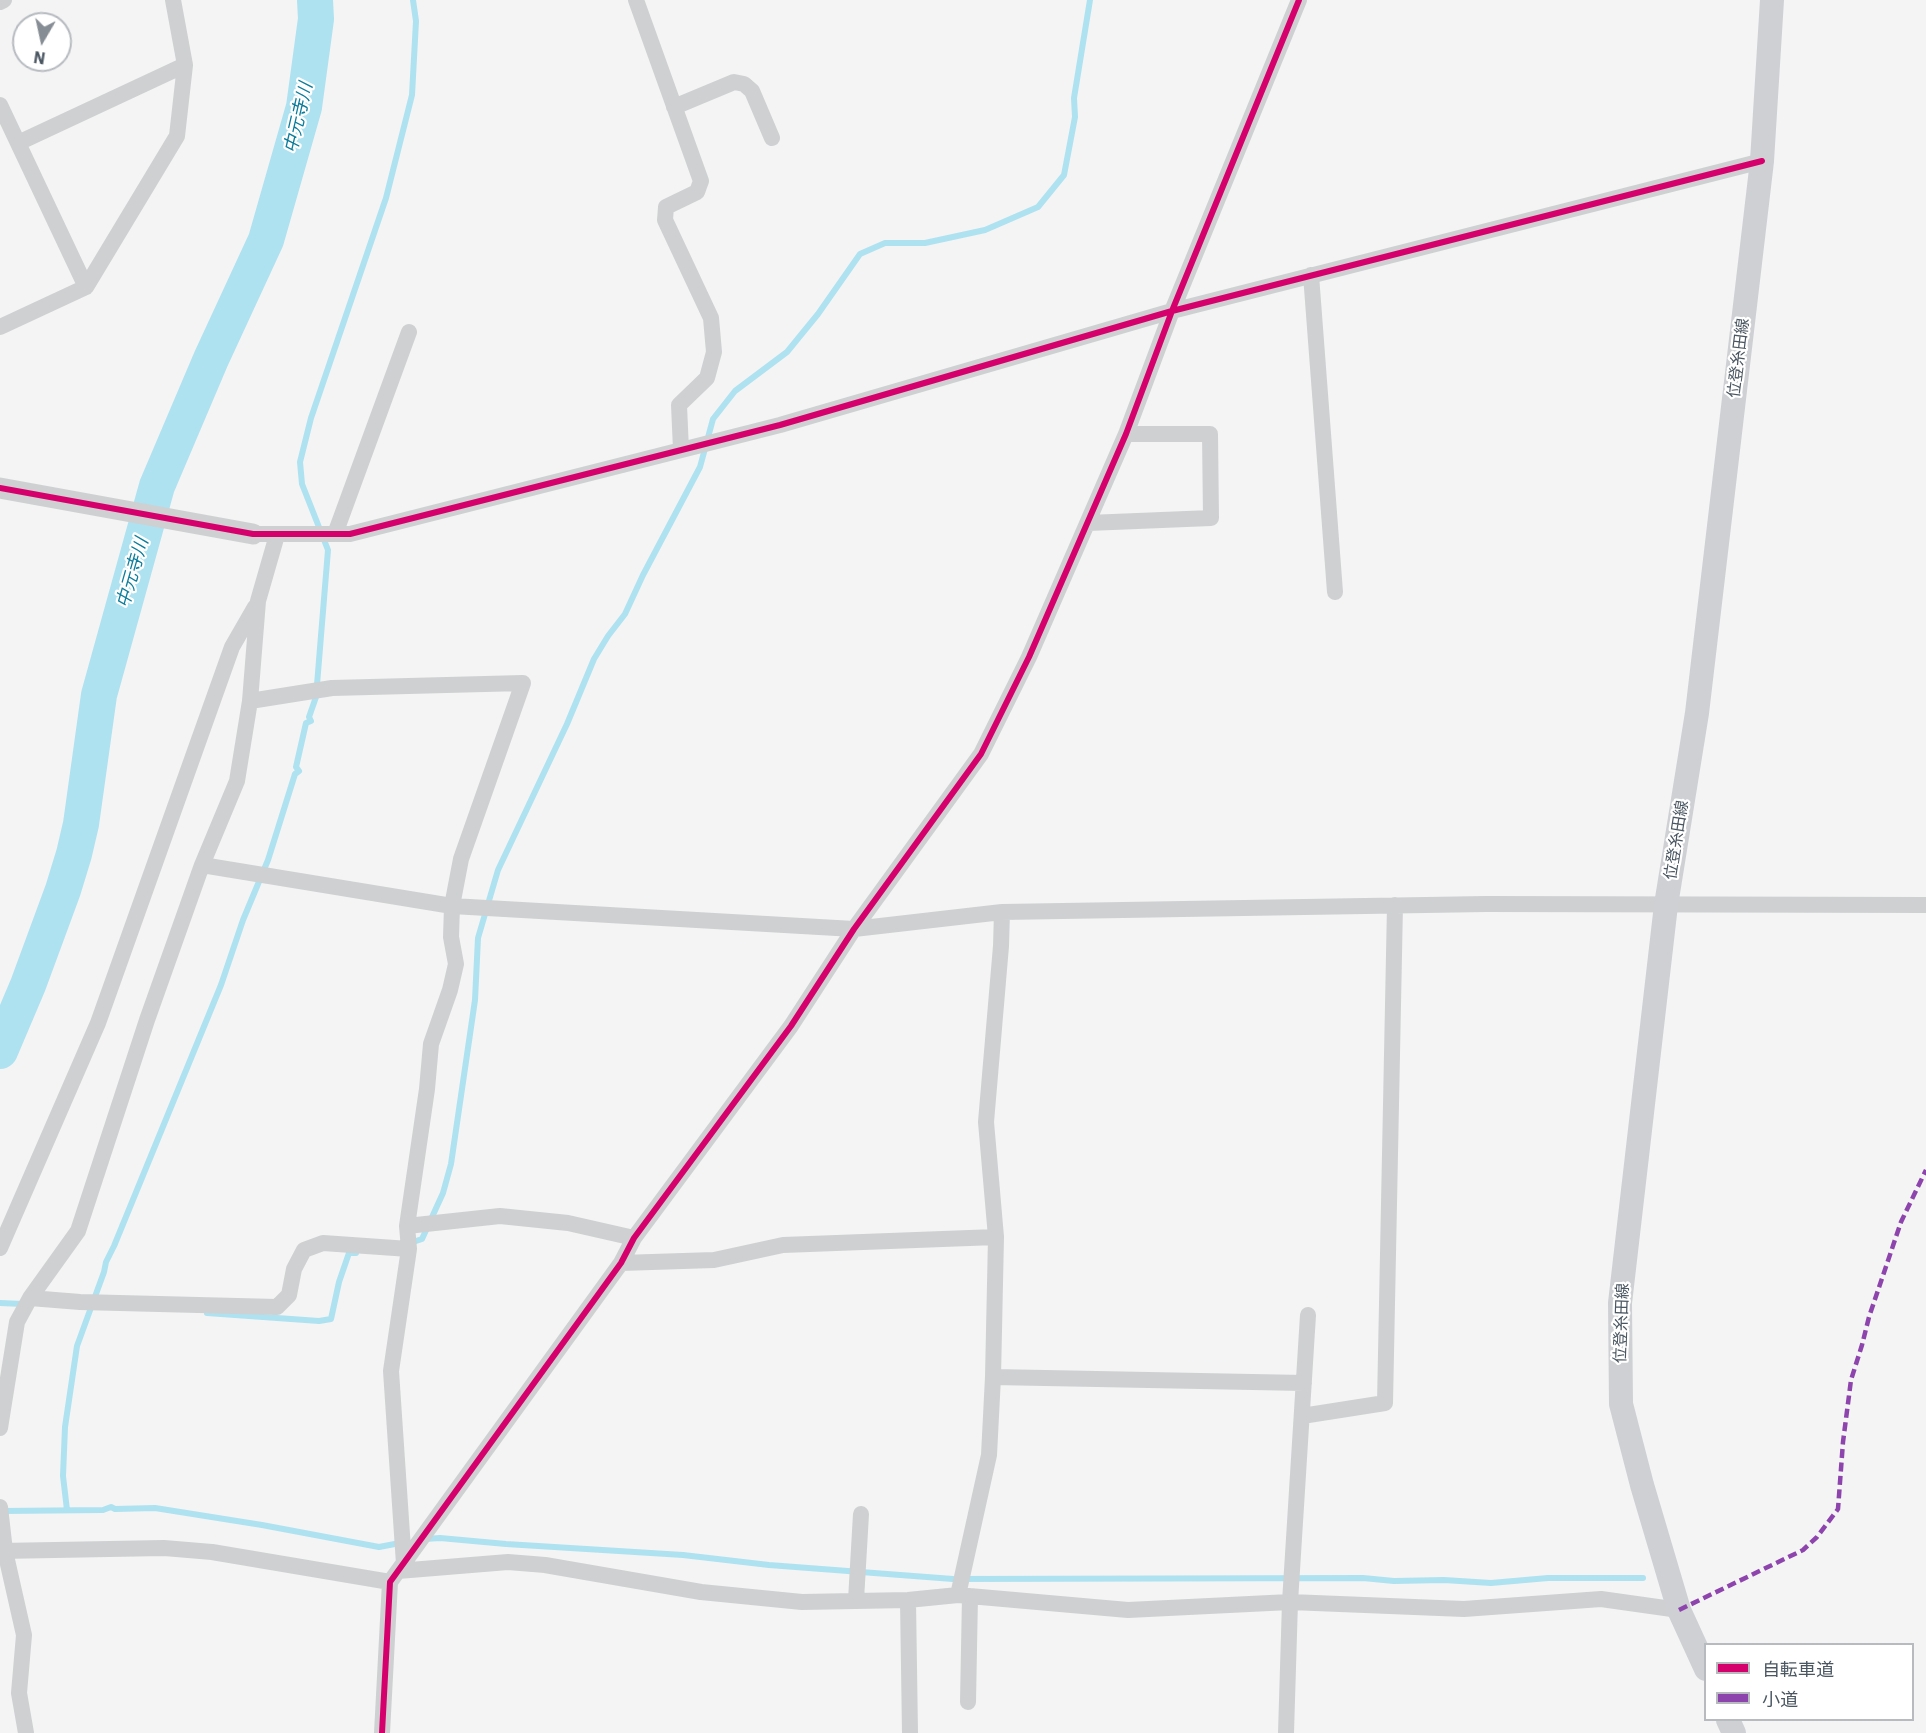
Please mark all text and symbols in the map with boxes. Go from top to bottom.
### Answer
north arrow [12,12,72,72]
text: N [32,47,47,69]
water label: 中元寺川 [280,80,318,156]
street label: 位登糸田線 [1725,317,1753,399]
water label: 中元寺川 [113,535,153,611]
street label: 位登糸田線 [1661,799,1693,881]
street label: 位登糸田線 [1611,1283,1633,1363]
legend [1704,1643,1914,1721]
text: 自転車道 [1762,1658,1834,1681]
text: 小道 [1762,1688,1798,1711]

